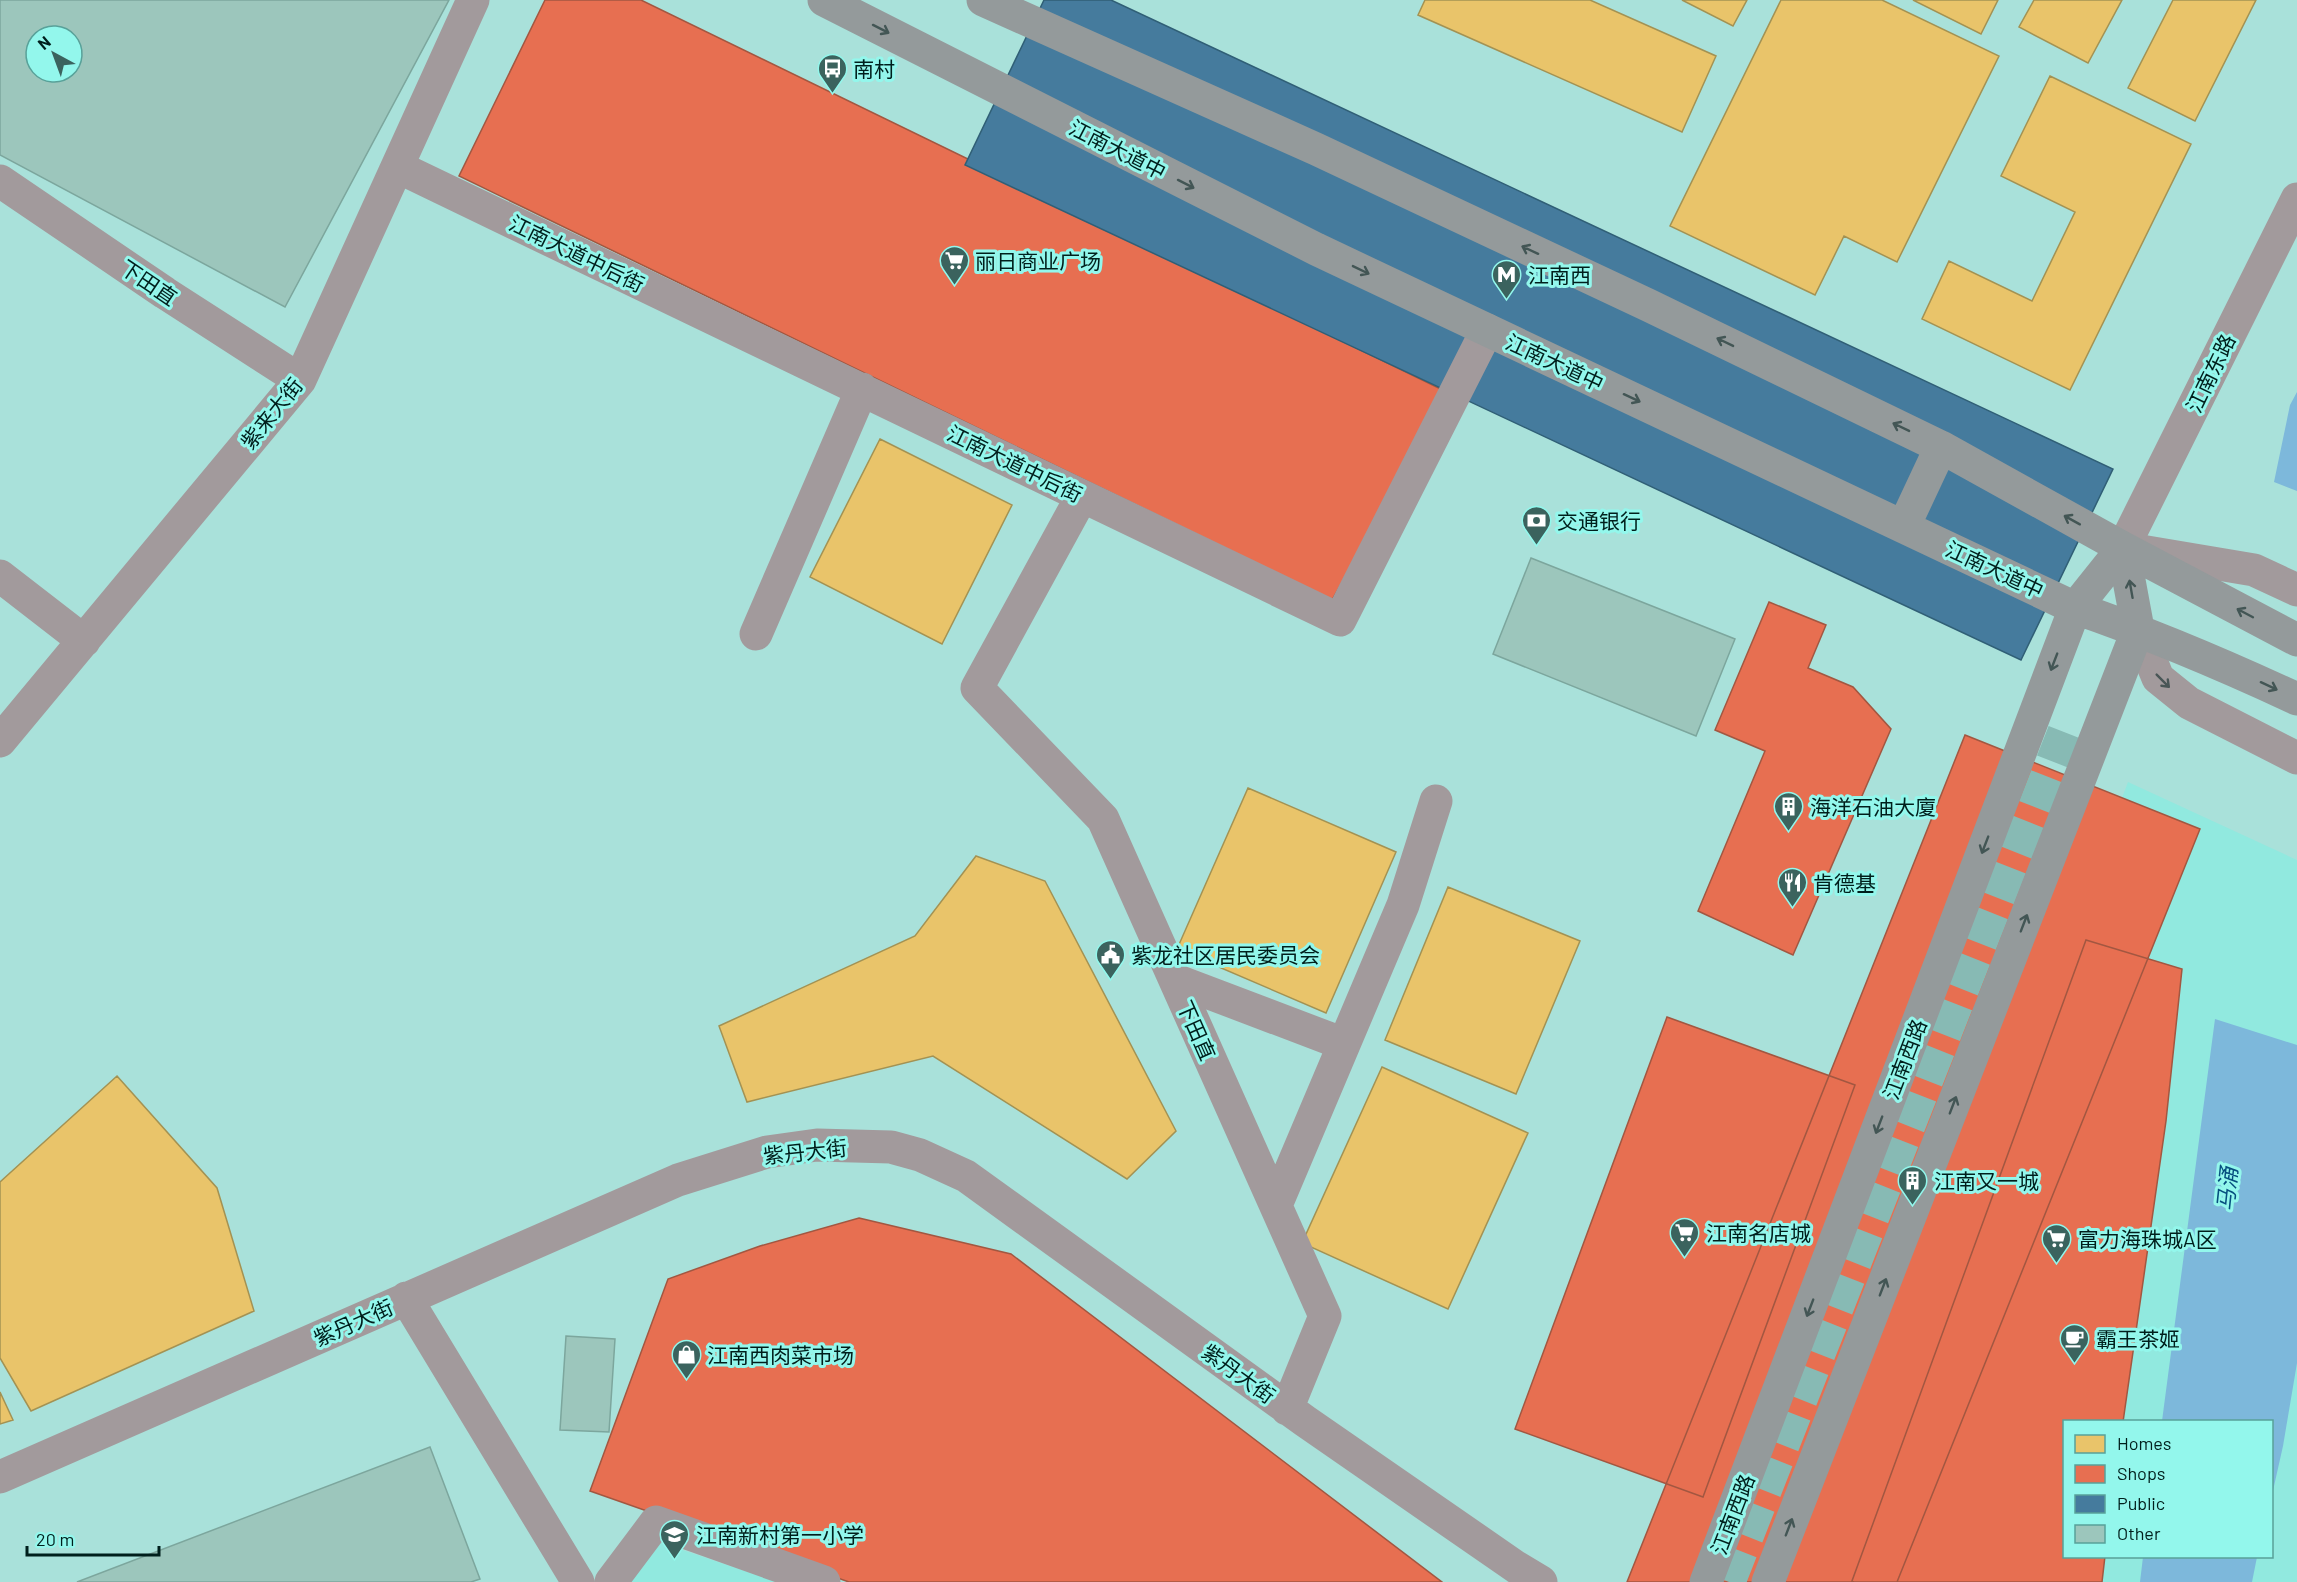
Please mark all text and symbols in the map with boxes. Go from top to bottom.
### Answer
one-way arrow [872,23,890,35]
north arrow [24,24,84,84]
text: N [34,32,54,53]
bus stop icon: 南村 [816,52,848,94]
place label: 南村 [853,56,895,81]
street label: 江南大道中 [1066,114,1170,184]
one-way arrow [1177,178,1195,190]
street label: 江南大道中后街 [505,210,649,296]
one-way arrow [1521,243,1539,255]
supermarket icon: 丽日商业广场 [938,244,970,286]
place label: 丽日商业广场 [975,248,1101,273]
street label: 下田直 [116,254,182,310]
metro station icon: 江南西 [1491,258,1523,300]
place label: 江南西 [1528,262,1591,287]
one-way arrow [1351,265,1369,277]
street label: 江南大道中 [1502,328,1608,396]
street label: 江南东路 [2180,330,2240,416]
one-way arrow [1717,336,1735,348]
street label: 紫来大街 [235,372,307,454]
one-way arrow [1622,393,1640,405]
street label: 江南大道中后街 [943,420,1087,506]
one-way arrow [1892,420,1910,432]
bank icon: 交通银行 [1520,504,1552,546]
place label: 交通银行 [1557,508,1641,533]
one-way arrow [2064,514,2081,526]
street label: 江南大道中 [1942,535,2048,603]
one-way arrow [2125,580,2136,599]
one-way arrow [2237,607,2255,618]
one-way arrow [2048,652,2059,671]
one-way arrow [2156,674,2171,688]
one-way arrow [2259,681,2277,692]
building icon: 海洋石油大廈 [1773,790,1805,832]
place label: 海洋石油大廈 [1810,794,1936,819]
one-way arrow [1979,835,1990,853]
restaurant icon: 肯德基 [1776,866,1808,908]
place label: 肯德基 [1813,870,1876,895]
one-way arrow [2019,915,2030,933]
public building icon: 紫龙社区居民委员会 [1094,938,1126,980]
place label: 紫龙社区居民委员会 [1131,942,1320,967]
street label: 下田直 [1173,996,1221,1064]
street label: 江南西路 [1877,1015,1931,1103]
one-way arrow [1948,1096,1959,1115]
one-way arrow [1873,1115,1884,1134]
street label: 紫丹大街 [762,1134,848,1168]
water label: 马涌 [2211,1163,2242,1212]
building icon: 江南又一城 [1897,1164,1929,1206]
place label: 江南又一城 [1934,1168,2039,1193]
supermarket icon: 江南名店城 [1669,1216,1701,1258]
place label: 江南名店城 [1706,1220,1811,1245]
supermarket icon: 富力海珠城A区 [2041,1222,2073,1264]
place label: 富力海珠城A区 [2078,1226,2217,1251]
one-way arrow [1878,1278,1889,1297]
street label: 紫丹大街 [310,1293,396,1351]
one-way arrow [1804,1298,1815,1316]
cafe icon: 霸王茶姬 [2059,1322,2091,1364]
place label: 霸王茶姬 [2096,1326,2180,1351]
shop icon: 江南西肉菜市场 [670,1338,702,1380]
street label: 紫丹大街 [1198,1338,1280,1408]
place label: 江南西肉菜市场 [707,1342,854,1367]
legend [2063,1420,2273,1558]
text: Homes [2117,1432,2171,1454]
text: Shops [2117,1462,2166,1484]
street label: 江南西路 [1705,1470,1759,1558]
text: Public [2117,1492,2165,1514]
school or university icon: 江南新村第一小学 [659,1518,691,1560]
scale bar [27,1519,159,1557]
one-way arrow [1785,1519,1796,1537]
place label: 江南新村第一小学 [696,1522,864,1547]
text: Other [2117,1522,2161,1544]
text: 20 m [36,1528,74,1550]

